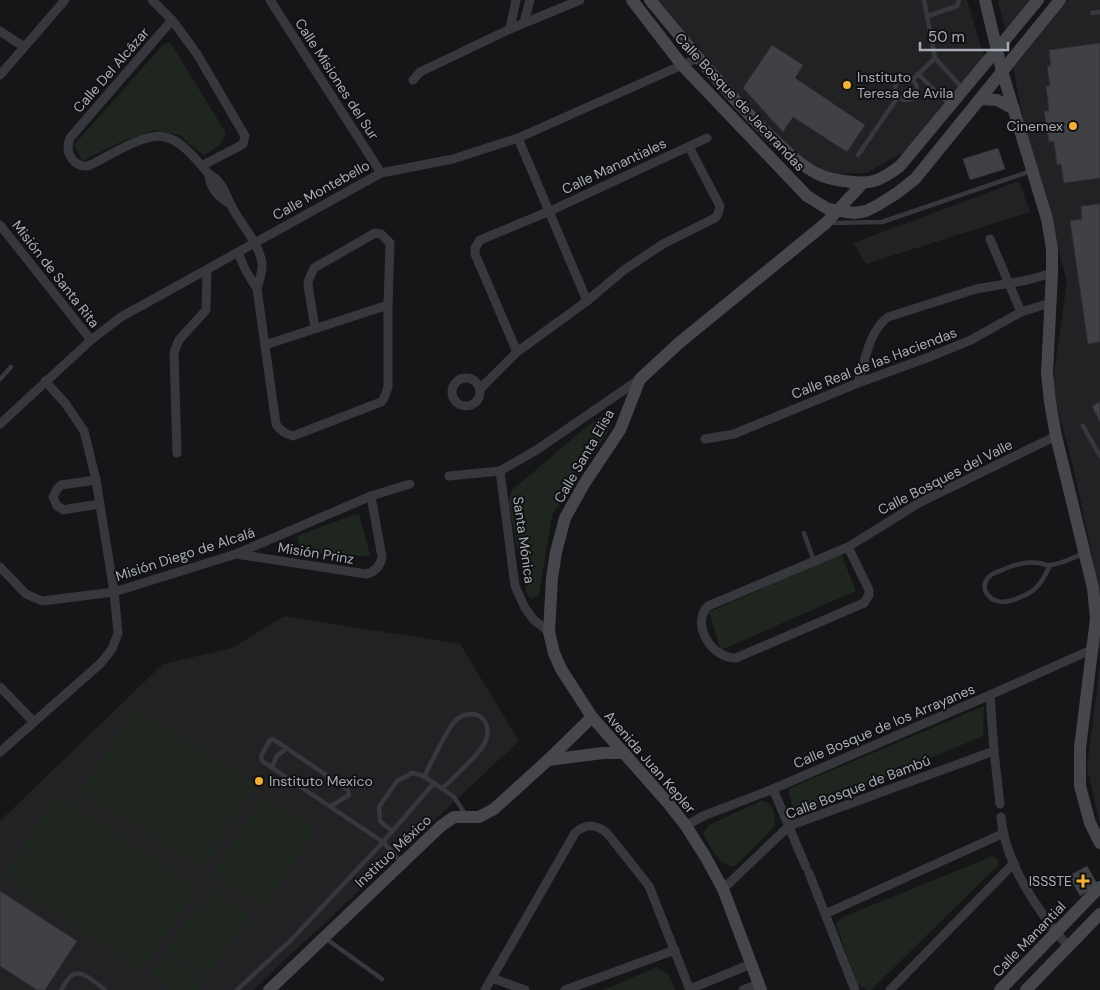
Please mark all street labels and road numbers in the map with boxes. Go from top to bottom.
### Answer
street label: Calle Misiones del Sur [291,15,383,143]
street label: Calle Del Alcázar [69,24,153,116]
street label: Calle Bosque de Jacarandas [671,29,809,175]
street label: Calle Manantiales [559,134,669,198]
street label: Calle Montebello [269,156,373,224]
street label: Misión de Santa Rita [8,217,104,331]
street label: Calle Real de las Haciendas [789,323,959,403]
street label: Calle Santa Elisa [550,406,618,506]
street label: Calle Bosques del Valle [875,435,1015,519]
street label: Santa Mónica [509,495,539,585]
street label: Misión Diego de Alcalá [113,523,257,585]
street label: Misión Prinz [277,538,355,568]
street label: Calle Bosque de los Arrayanes [791,680,977,772]
street label: Avenida Juan Kepler [601,707,699,817]
street label: Calle Bosque de Bambú [783,751,933,823]
street label: Instituo México [351,811,435,891]
street label: Calle Manantial [988,897,1070,981]

